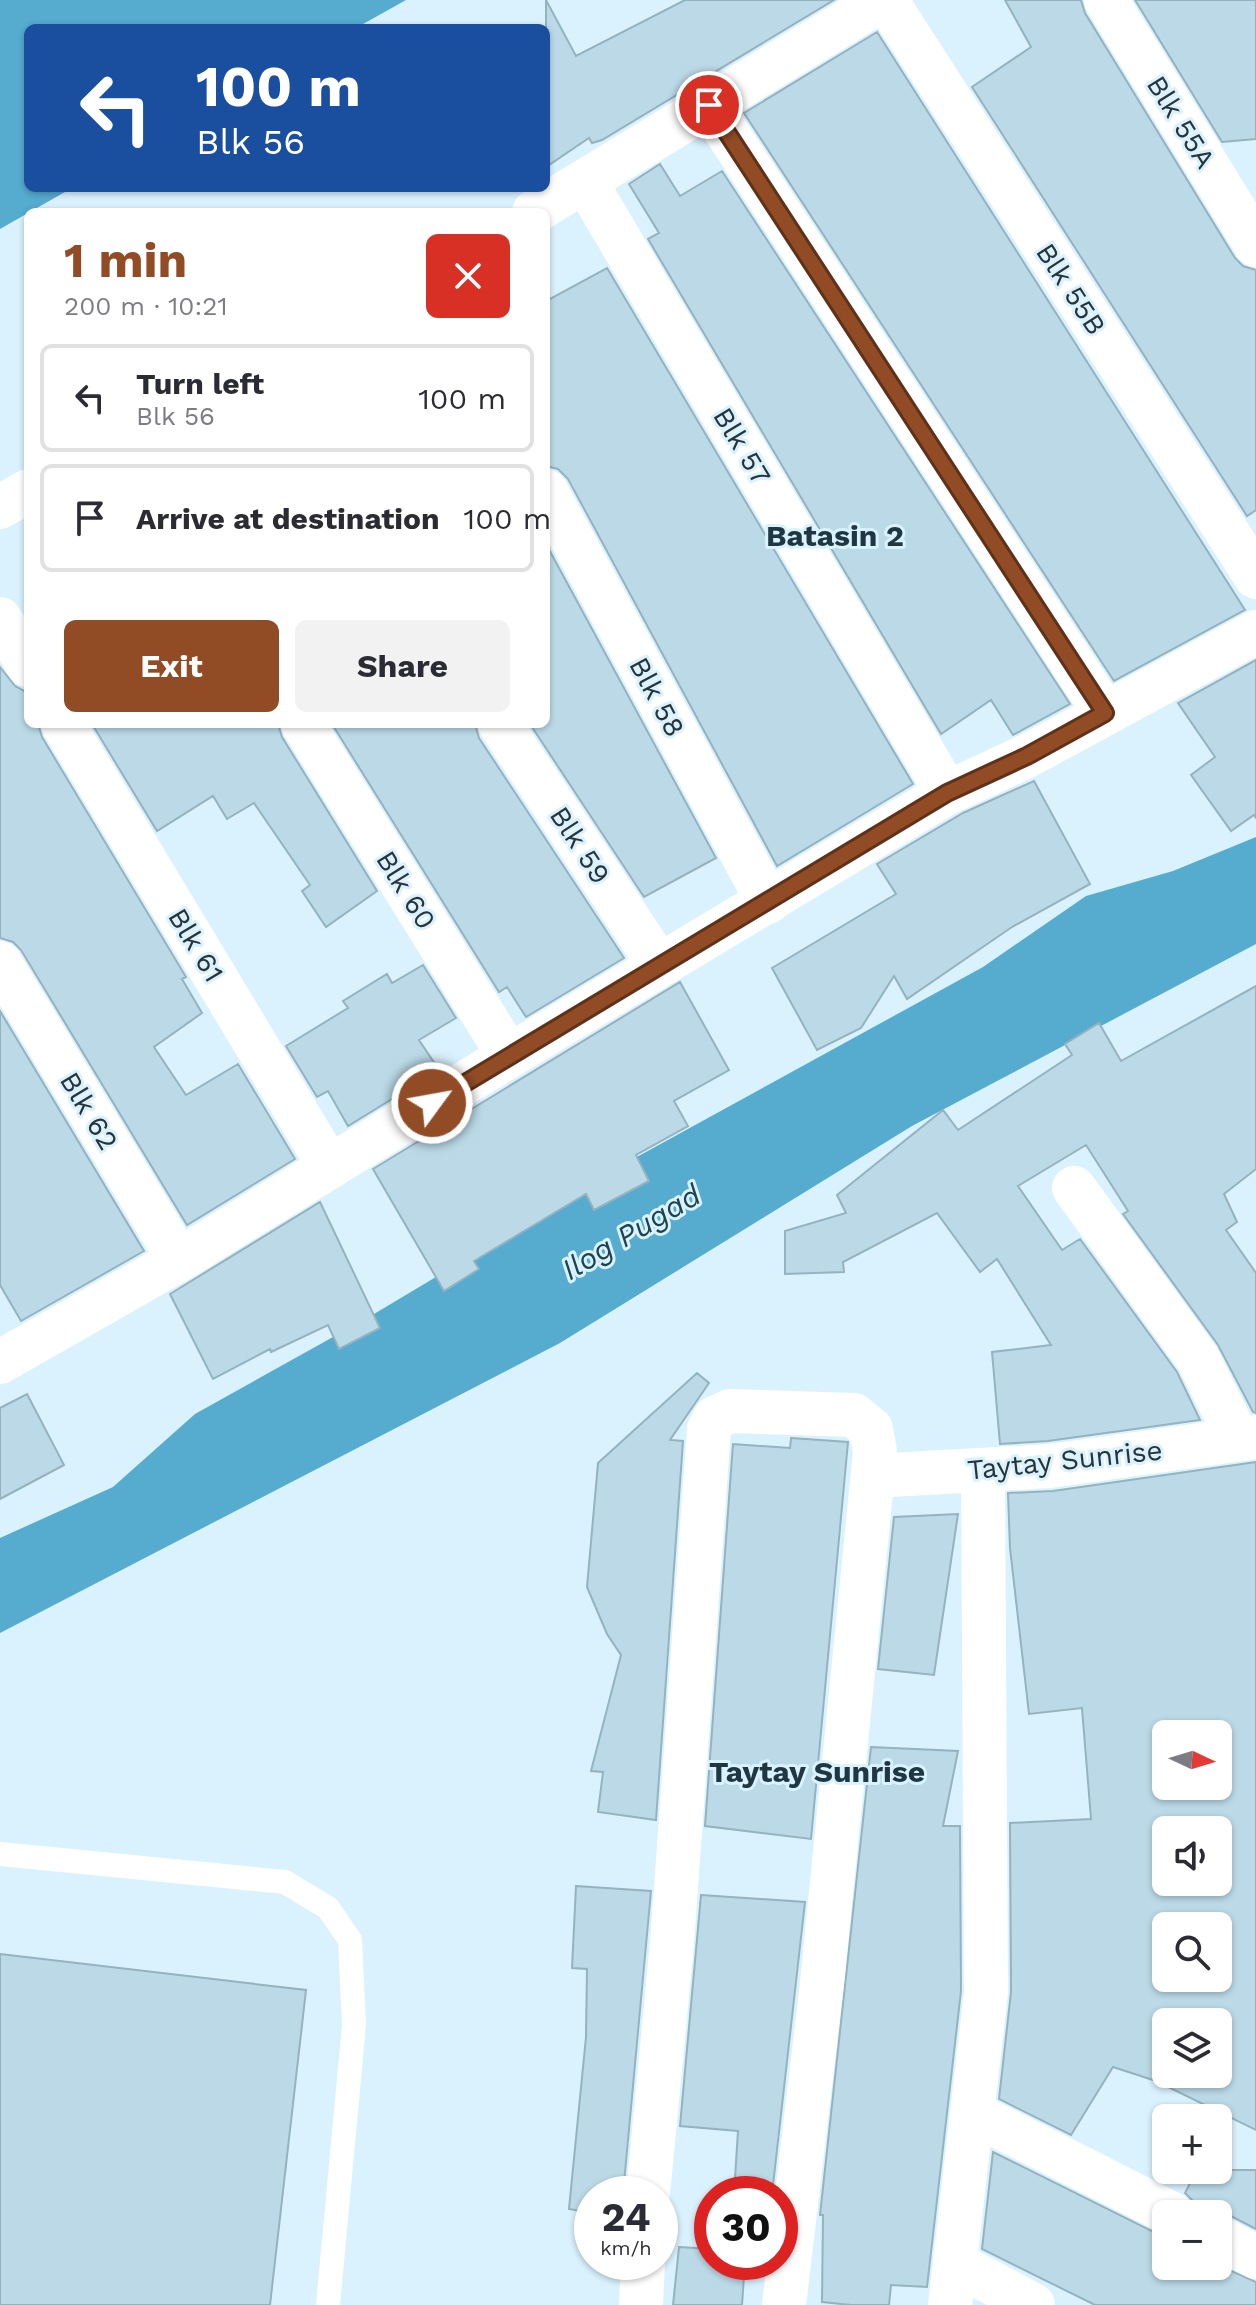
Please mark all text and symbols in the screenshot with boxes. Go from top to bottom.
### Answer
text: 100 m [196,54,361,120]
icon: left [64,56,168,160]
street label: Blk 55A [1140,70,1222,174]
pin [675,71,743,139]
icon: arrive [687,83,731,127]
text: Blk 56 [196,121,305,163]
text: 1 min [64,232,187,289]
button: close [426,234,510,318]
street label: Blk 55B [1029,237,1113,341]
text: 200 m · 10:21 [64,291,228,321]
text: Turn left [136,366,264,401]
icon: left [68,376,112,420]
text: 100 m [418,381,506,416]
text: Blk 56 [136,401,215,431]
street label: Blk 57 [706,402,778,490]
icon: arrive [68,496,112,540]
text: Arrive at destination [136,501,440,536]
text: 100 m [464,501,551,536]
district label: Batasin 2 [766,518,904,553]
button: Exit [64,620,279,712]
button: Share [295,620,510,712]
street label: Blk 58 [622,652,692,742]
street label: Blk 59 [543,800,617,890]
street label: Blk 60 [369,845,443,935]
street label: Blk 61 [161,902,231,988]
position arrow [390,1061,474,1145]
street label: Blk 62 [53,1066,125,1156]
water label: Ilog Pugad [555,1176,708,1287]
street label: Taytay Sunrise [966,1433,1164,1487]
north arrow [1152,1720,1232,1800]
map controls [1152,1720,1232,2280]
district label: Taytay Sunrise [709,1754,925,1789]
button: sound [1152,1816,1232,1896]
button: search [1152,1912,1232,1992]
button: layers [1152,2008,1232,2088]
button: + [1152,2104,1232,2184]
speed limit sign: 30 [694,2176,798,2280]
text: 24 [601,2194,651,2241]
button: − [1152,2200,1232,2280]
text: km/h [600,2236,652,2260]

